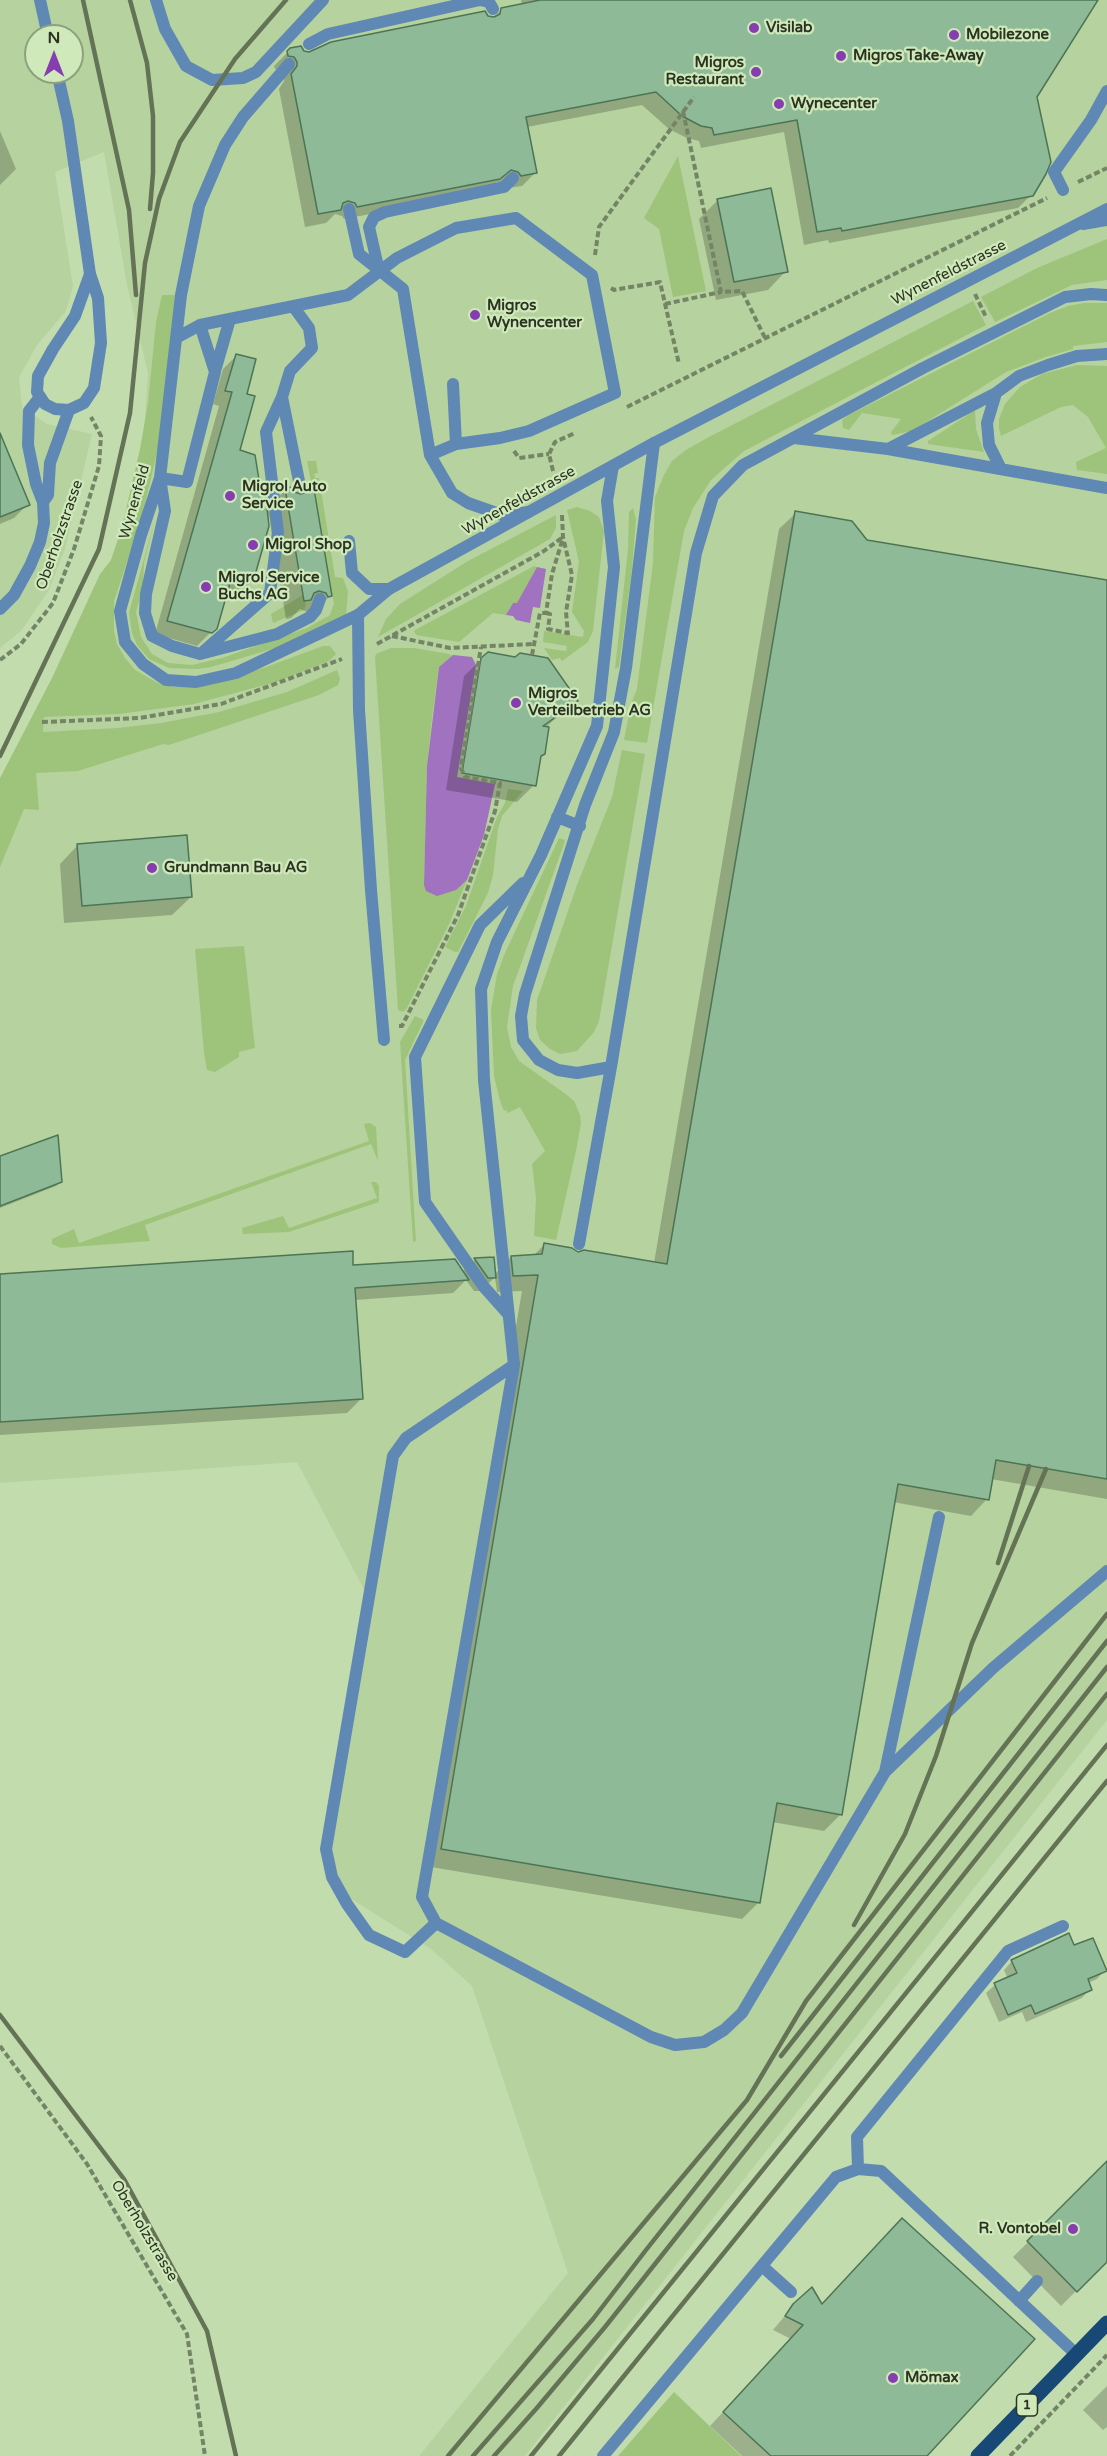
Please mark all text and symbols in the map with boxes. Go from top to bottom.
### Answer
place label: Visilab [766,19,813,37]
marker: Visilab [747,21,761,35]
north arrow [24,24,84,84]
place label: Mobilezone [966,26,1049,44]
text: N [48,28,60,48]
marker: Mobilezone [947,28,961,42]
place label: Migros Take-Away [853,47,984,65]
marker: Migros Take-Away [834,49,848,63]
place label: Migros Restaurant [666,54,744,89]
marker: Migros Restaurant [749,65,763,79]
place label: Wynecenter [791,95,877,113]
marker: Wynecenter [772,97,786,111]
street label: Wynenfeldstrasse [889,236,1009,310]
place label: Migros Wynencenter [487,297,582,332]
marker: Migros Wynencenter [468,308,482,322]
street label: Wynenfeldstrasse [459,462,579,540]
street label: Wynenfeld [116,463,154,541]
street label: Oberholzstrasse [33,478,87,592]
place label: Migrol Auto Service [242,478,327,513]
marker: Migrol Auto Service [223,489,237,503]
place label: Migrol Shop [265,536,352,554]
marker: Migrol Shop [246,538,260,552]
place label: Migrol Service Buchs AG [218,569,319,604]
marker: Migrol Service Buchs AG [199,580,213,594]
place label: Migros Verteilbetrieb AG [528,685,651,720]
marker: Migros Verteilbetrieb AG [509,696,523,710]
place label: Grundmann Bau AG [164,859,307,877]
marker: Grundmann Bau AG [145,861,159,875]
street label: Oberholzstrasse [107,2177,181,2285]
place label: R. Vontobel [978,2220,1061,2238]
marker: R. Vontobel [1066,2222,1080,2236]
place label: Mömax [905,2369,959,2387]
marker: Mömax [886,2371,900,2385]
road number: 1 [1016,2394,1038,2416]

